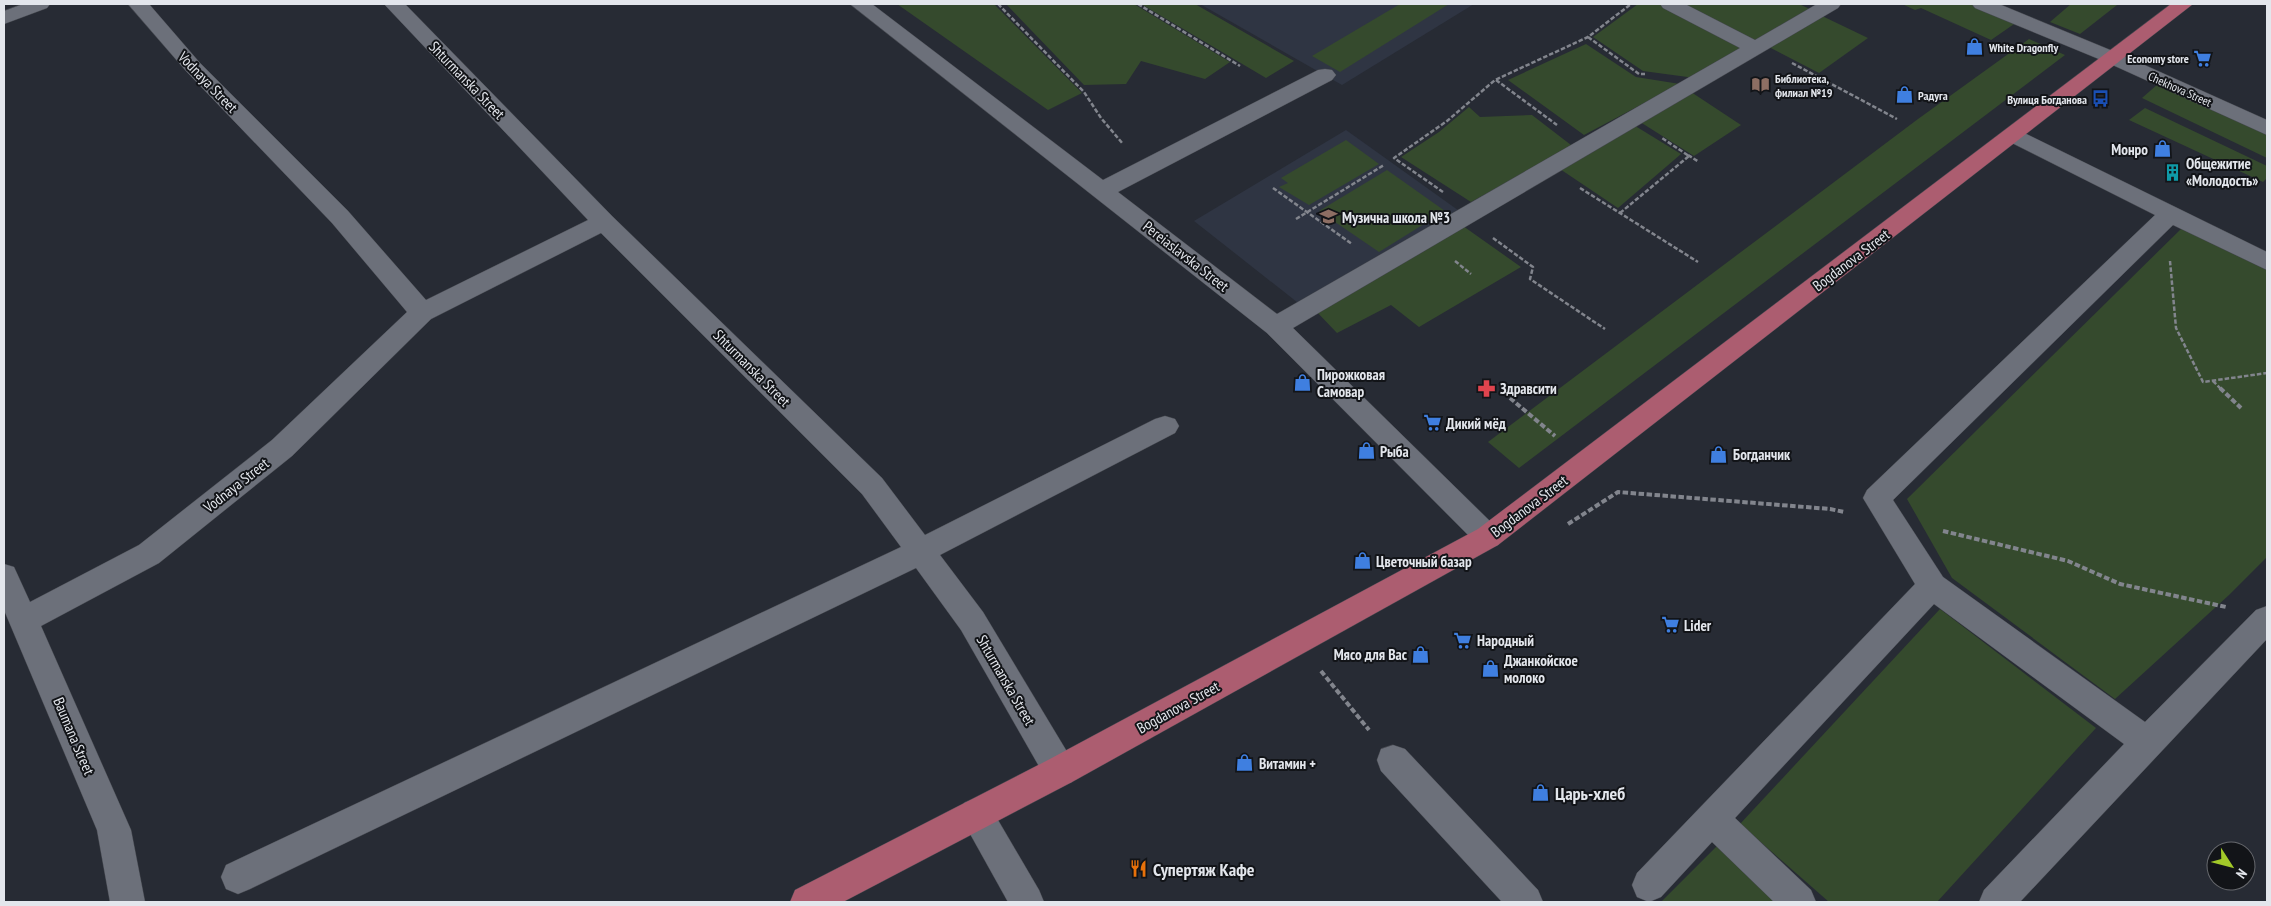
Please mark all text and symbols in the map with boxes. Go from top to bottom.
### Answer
street label: Shturmanska Street [425,37,509,123]
shop icon: White Dragonfly [1965,37,1985,57]
place label: White Dragonfly [1988,40,2059,55]
street label: Vodnaya Street [174,47,242,117]
supermarket icon: Economy store [2193,48,2213,68]
place label: Economy store [2127,51,2189,66]
street label: Chekhova Street [2146,68,2215,110]
place label: Библиотека, филиал №19 [1775,71,1833,100]
library icon: Библиотека, филиал №19 [1751,75,1771,95]
shop icon: Радуга [1894,85,1914,105]
place label: Радуга [1918,88,1948,103]
bus stop icon: Вулиця Богданова [2091,89,2111,109]
place label: Вулиця Богданова [2007,92,2087,107]
shop icon: Монро [2152,139,2172,159]
place label: Монро [2111,140,2148,159]
place label: Общежитие «Молодость» [2186,154,2258,190]
building icon: Общежитие «Молодость» [2162,162,2182,182]
school or university icon: Музична школа №3 [1318,207,1338,227]
place label: Музична школа №3 [1342,208,1450,227]
street label: Pereiaslavska Street [1139,217,1233,295]
street label: Bogdanova Street [1809,225,1893,295]
street label: Shturmanska Street [709,325,795,411]
place label: Пирожковая Самовар [1317,365,1385,401]
shop icon: Пирожковая Самовар [1293,373,1313,393]
pharmacy icon: Здравсити [1476,378,1496,398]
place label: Здравсити [1500,379,1557,398]
supermarket icon: Дикий мёд [1422,413,1442,433]
place label: Дикий мёд [1446,414,1506,433]
shop icon: Рыба [1356,441,1376,461]
place label: Рыба [1380,442,1409,461]
shop icon: Богданчик [1709,444,1729,464]
place label: Богданчик [1733,445,1791,464]
street label: Vodnaya Street [199,454,272,517]
street label: Bogdanova Street [1487,471,1571,541]
shop icon: Цветочный базар [1352,551,1372,571]
place label: Цветочный базар [1376,552,1472,571]
supermarket icon: Lider [1660,615,1680,635]
place label: Lider [1684,616,1712,635]
supermarket icon: Народный [1453,630,1473,650]
street label: Shturmanska Street [972,631,1040,729]
place label: Народный [1477,631,1534,650]
shop icon: Мясо для Вас [1411,644,1431,664]
place label: Мясо для Вас [1334,645,1408,664]
place label: Джанкойское молоко [1504,651,1578,687]
shop icon: Джанкойское молоко [1480,659,1500,679]
street label: Bogdanova Street [1133,677,1223,737]
street label: Baumana Street [49,694,99,778]
shop icon: Витамин + [1235,753,1255,773]
place label: Витамин + [1259,754,1316,773]
place label: Царь-хлеб [1555,782,1625,805]
shop icon: Царь-хлеб [1531,783,1551,803]
north arrow [2206,841,2256,891]
place label: Супертяж Кафе [1153,858,1255,881]
restaurant icon: Супертяж Кафе [1129,859,1149,879]
text: N [2232,865,2251,882]

